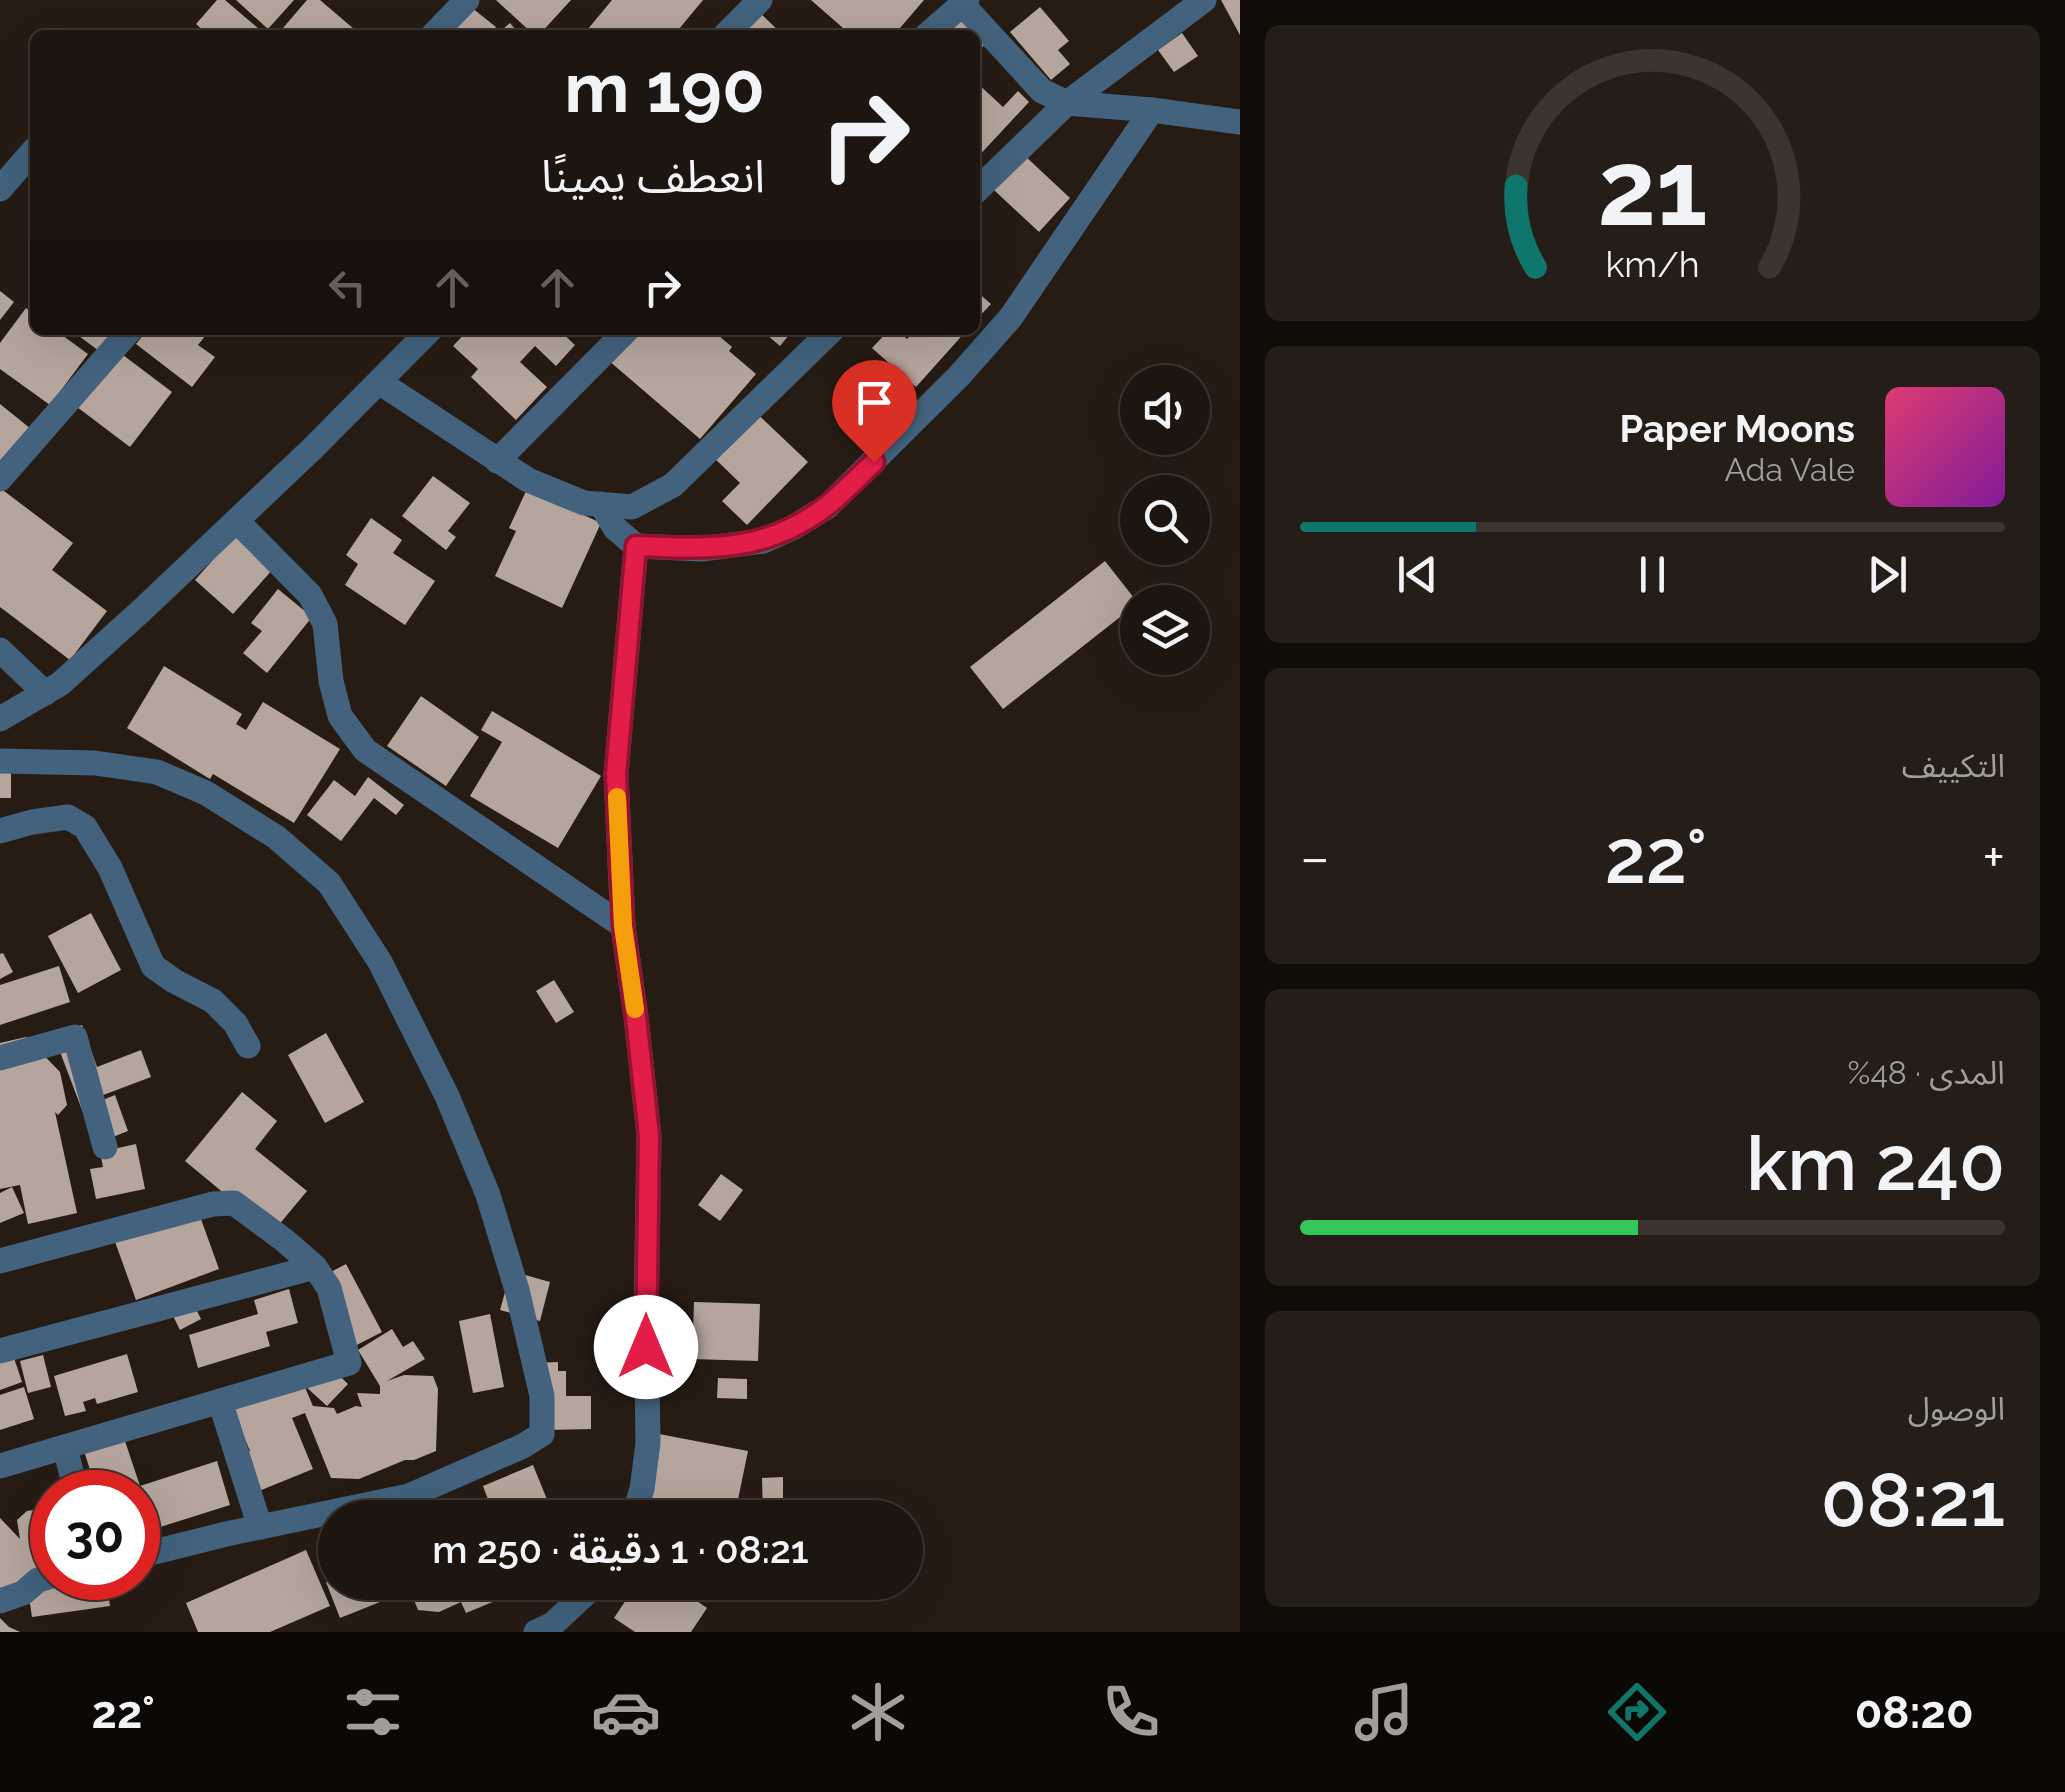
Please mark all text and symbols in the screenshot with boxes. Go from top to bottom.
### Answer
text: 190 m [564,46,765,128]
icon: right [800,70,930,200]
text: 21 [1597,127,1708,249]
text: انعطف يمينًا [541,150,765,203]
text: km/h [1605,243,1700,285]
icon: left [320,260,375,315]
icon: ahead [425,260,480,315]
icon: ahead [530,260,585,315]
icon: right [635,260,690,315]
pin [832,360,917,463]
map controls [1120,365,1210,675]
button: sound [1120,365,1210,455]
icon: arrive [847,375,902,430]
text: Paper Moons [1620,406,1855,451]
text: Ada Vale [1724,451,1855,488]
button: search [1120,475,1210,565]
icon: previous [1390,547,1445,602]
icon: pause [1625,547,1680,602]
icon: next [1860,547,1915,602]
button: layers [1120,585,1210,675]
text: التكييف [1902,747,2005,784]
text: 22° [1605,812,1707,901]
text: − [1300,825,1330,890]
text: + [1982,825,2005,890]
text: المدى · 48% [1848,1054,2005,1091]
text: 240 km [1746,1119,2005,1208]
position arrow [594,1295,698,1399]
text: الوصول [1908,1390,2005,1427]
text: 08:21 [1821,1455,2005,1544]
speed limit sign: 30 [30,1470,160,1600]
text: 08:21 · 1 دقيقة · 250 m [432,1527,809,1572]
icon: filters [338,1677,408,1747]
icon: car [591,1677,661,1747]
icon: climate [843,1677,913,1747]
icon: phone [1096,1677,1166,1747]
icon: music [1349,1677,1419,1747]
icon: directions [1602,1677,1672,1747]
text: 22° [92,1686,155,1739]
text: 08:20 [1855,1686,1974,1739]

